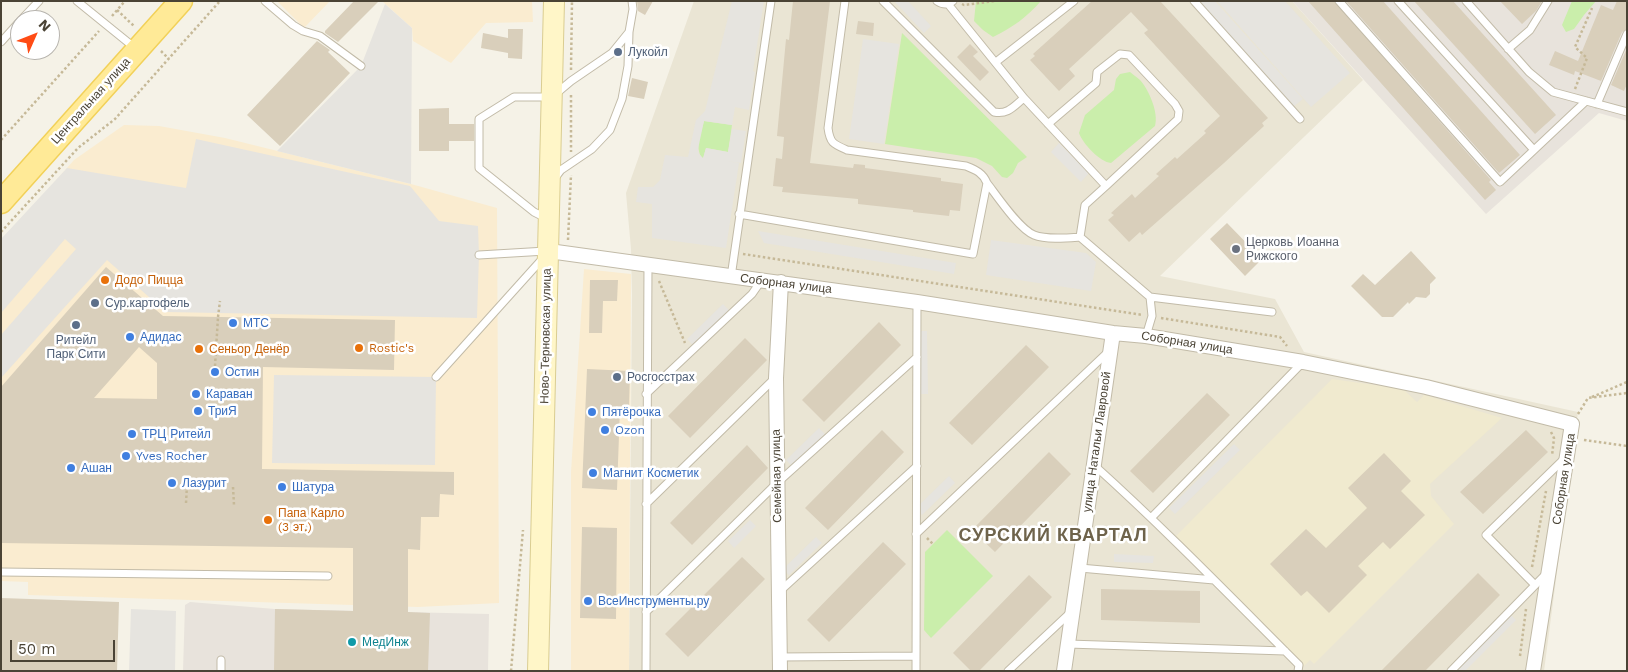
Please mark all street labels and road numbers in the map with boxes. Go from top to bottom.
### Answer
street label: Центральная улица [48,55,134,147]
street label: Ново-Терновская улица [538,268,554,404]
street label: Соборная улица [739,271,833,297]
street label: Соборная улица [1140,329,1234,357]
street label: улица Натальи Лавровой [1080,371,1114,513]
street label: Семейная улица [769,429,785,523]
street label: Соборная улица [1550,432,1578,526]

